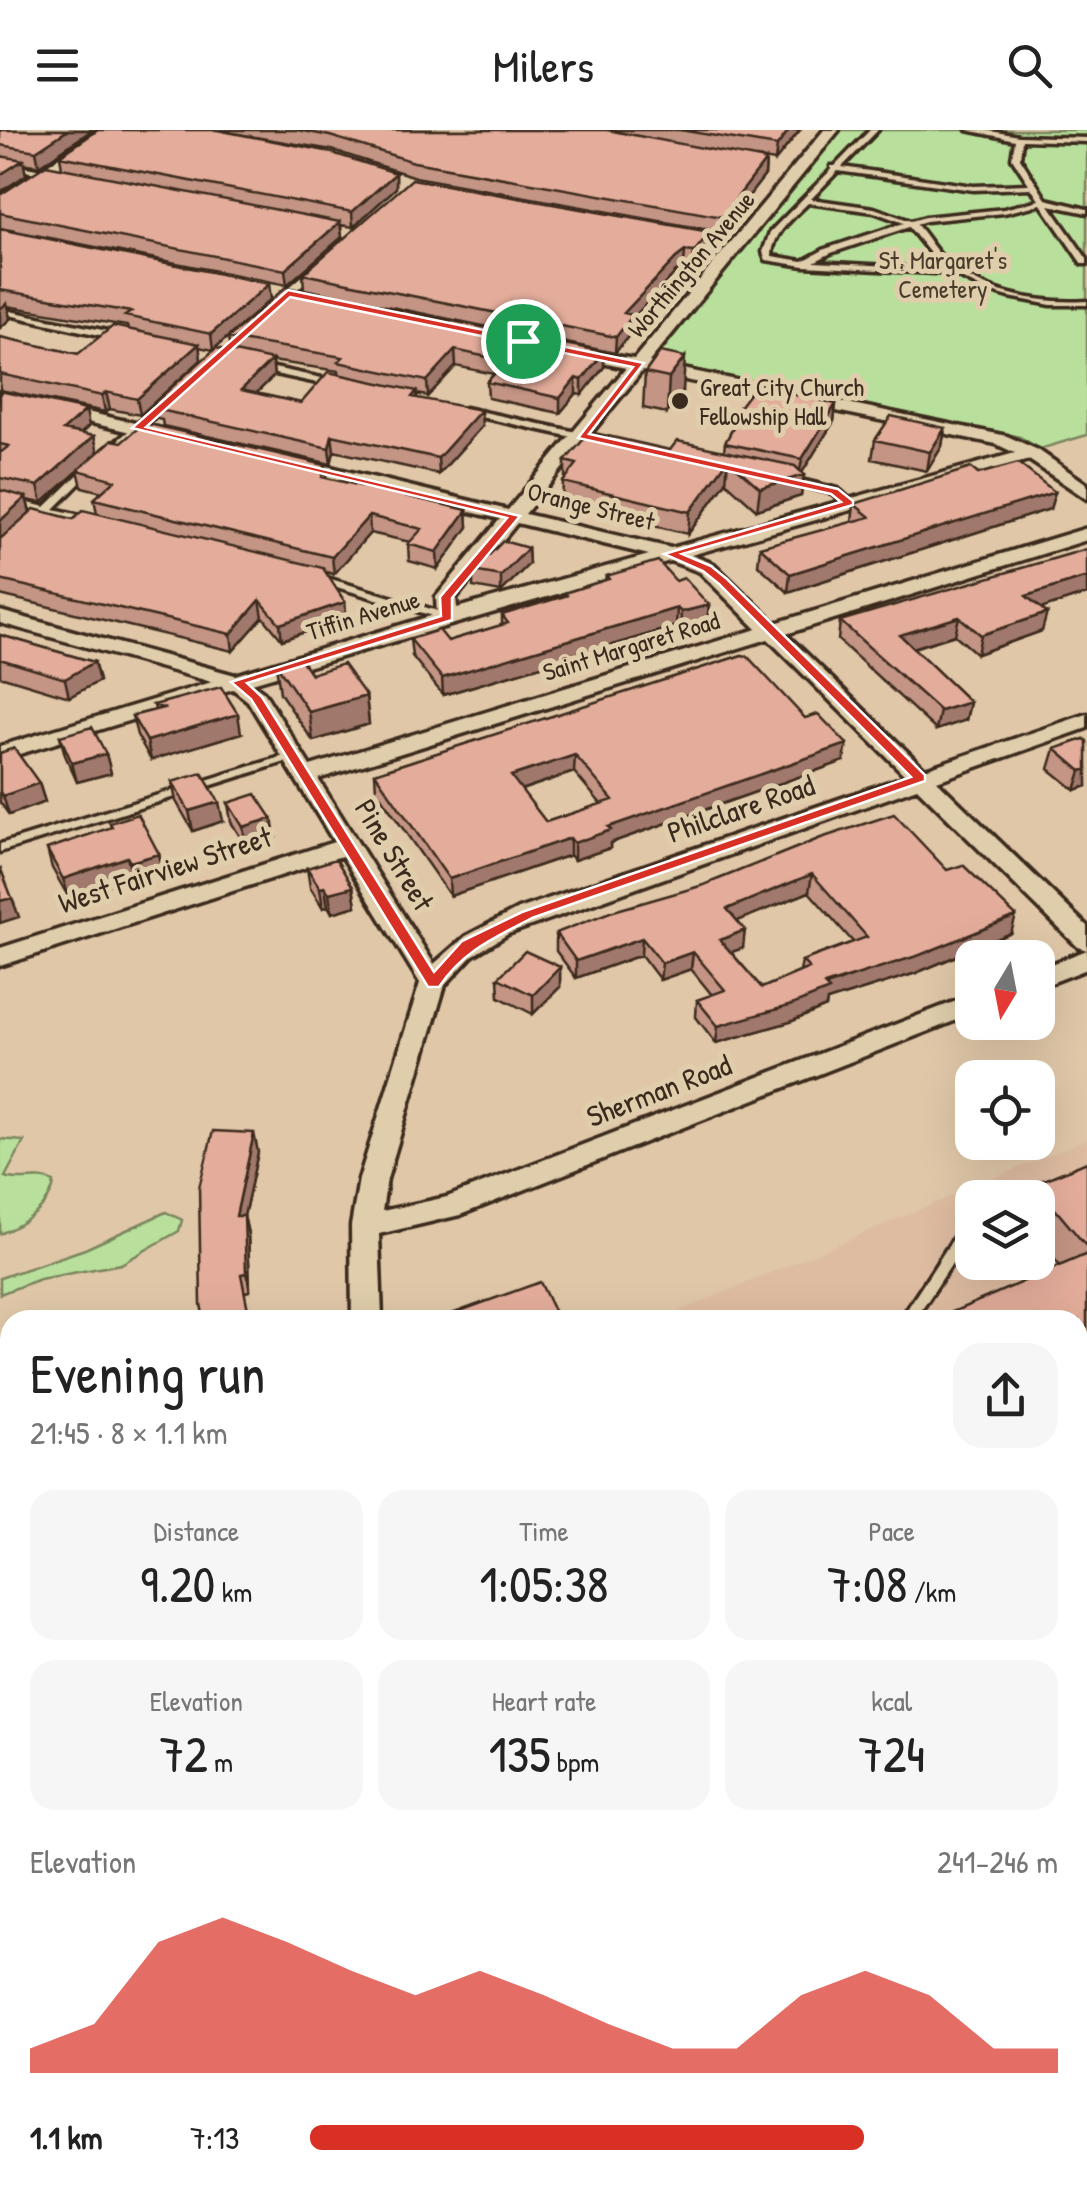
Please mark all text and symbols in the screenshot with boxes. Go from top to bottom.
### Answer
text: Milers [493,35,594,96]
icon: menu [30,38,85,93]
icon: search [1002,38,1057,93]
street label: Worthington Avenue [620,184,762,344]
park label: St. Margaret's Cemetery [879,243,1007,306]
pin [481,299,566,384]
icon: arrive [496,314,551,369]
place label: Great City Church Fellowship Hall [699,370,864,433]
marker: Great City Church Fellowship Hall [669,390,691,412]
street label: Orange Street [524,474,658,538]
street label: Tiffin Avenue [302,582,424,648]
street label: Saint Margaret Road [539,603,724,689]
street label: Philclare Road [662,764,820,852]
street label: Pine Street [346,791,444,918]
street label: West Fairview Street [53,816,277,922]
north arrow [955,940,1055,1040]
map controls [955,940,1055,1280]
street label: Sherman Road [581,1044,737,1136]
button: locate [955,1060,1055,1160]
button: layers [955,1180,1055,1280]
text: Evening run [30,1336,265,1410]
button: share [953,1343,1058,1448]
text: 21:45 · 8 × 1.1 km [30,1411,227,1454]
text: Distance [154,1512,239,1550]
text: Time [519,1512,569,1550]
text: Pace [868,1512,915,1550]
text: 9.20 [140,1550,215,1618]
text: 1:05:38 [480,1550,608,1618]
text: 7:08 [827,1550,907,1618]
text: km [215,1573,252,1611]
text: /km [907,1573,956,1611]
text: Elevation [150,1682,243,1720]
text: Heart rate [492,1682,596,1720]
text: kcal [871,1682,912,1720]
text: 72 [160,1720,208,1788]
text: 135 [489,1720,550,1788]
text: 724 [858,1720,925,1788]
text: m [208,1743,233,1781]
text: bpm [550,1743,599,1781]
text: Elevation [30,1840,136,1883]
text: 241–246 m [937,1840,1058,1883]
text: 1.1 km [30,2116,102,2159]
text: 7:13 [190,2116,239,2159]

